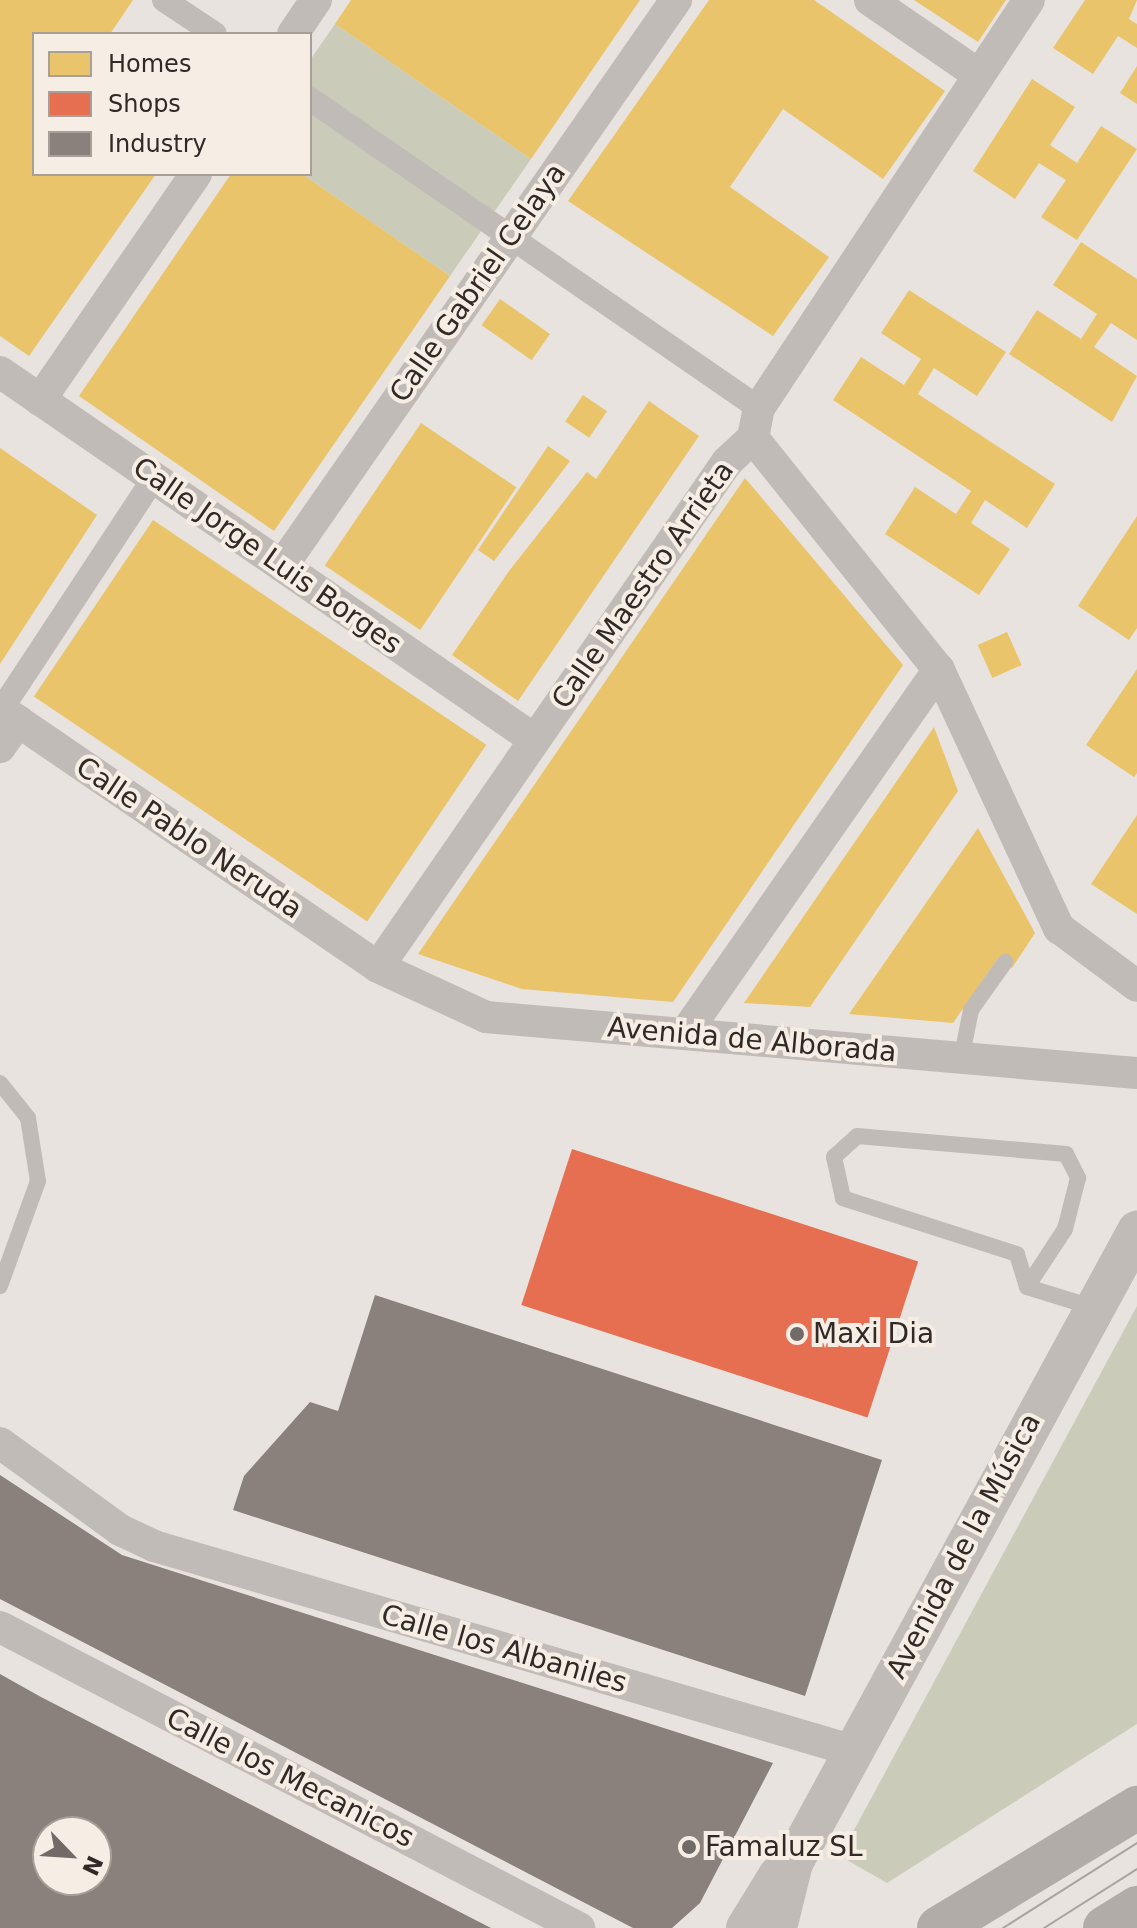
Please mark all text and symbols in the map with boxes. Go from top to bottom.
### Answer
legend [32,32,312,176]
text: Homes [108,50,191,78]
text: Shops [108,90,181,118]
text: Industry [108,130,207,158]
street label: Calle Gabriel Celaya [383,157,573,409]
street label: Calle Jorge Luis Borges [126,451,408,661]
street label: Calle Maestro Arrieta [545,455,741,715]
street label: Calle Pablo Neruda [70,750,308,926]
street label: Avenida de Alborada [606,1011,898,1069]
place label: Maxi Dia [813,1317,934,1351]
marker: Maxi Dia [788,1325,806,1343]
street label: Avenida de la Música [880,1408,1048,1684]
street label: Calle los Albaniles [377,1598,631,1700]
street label: Calle los Mecanicos [161,1701,419,1855]
north arrow [32,1816,112,1896]
place label: Famaluz SL [705,1830,863,1864]
marker: Famaluz SL [680,1838,698,1856]
text: N [77,1852,108,1879]

